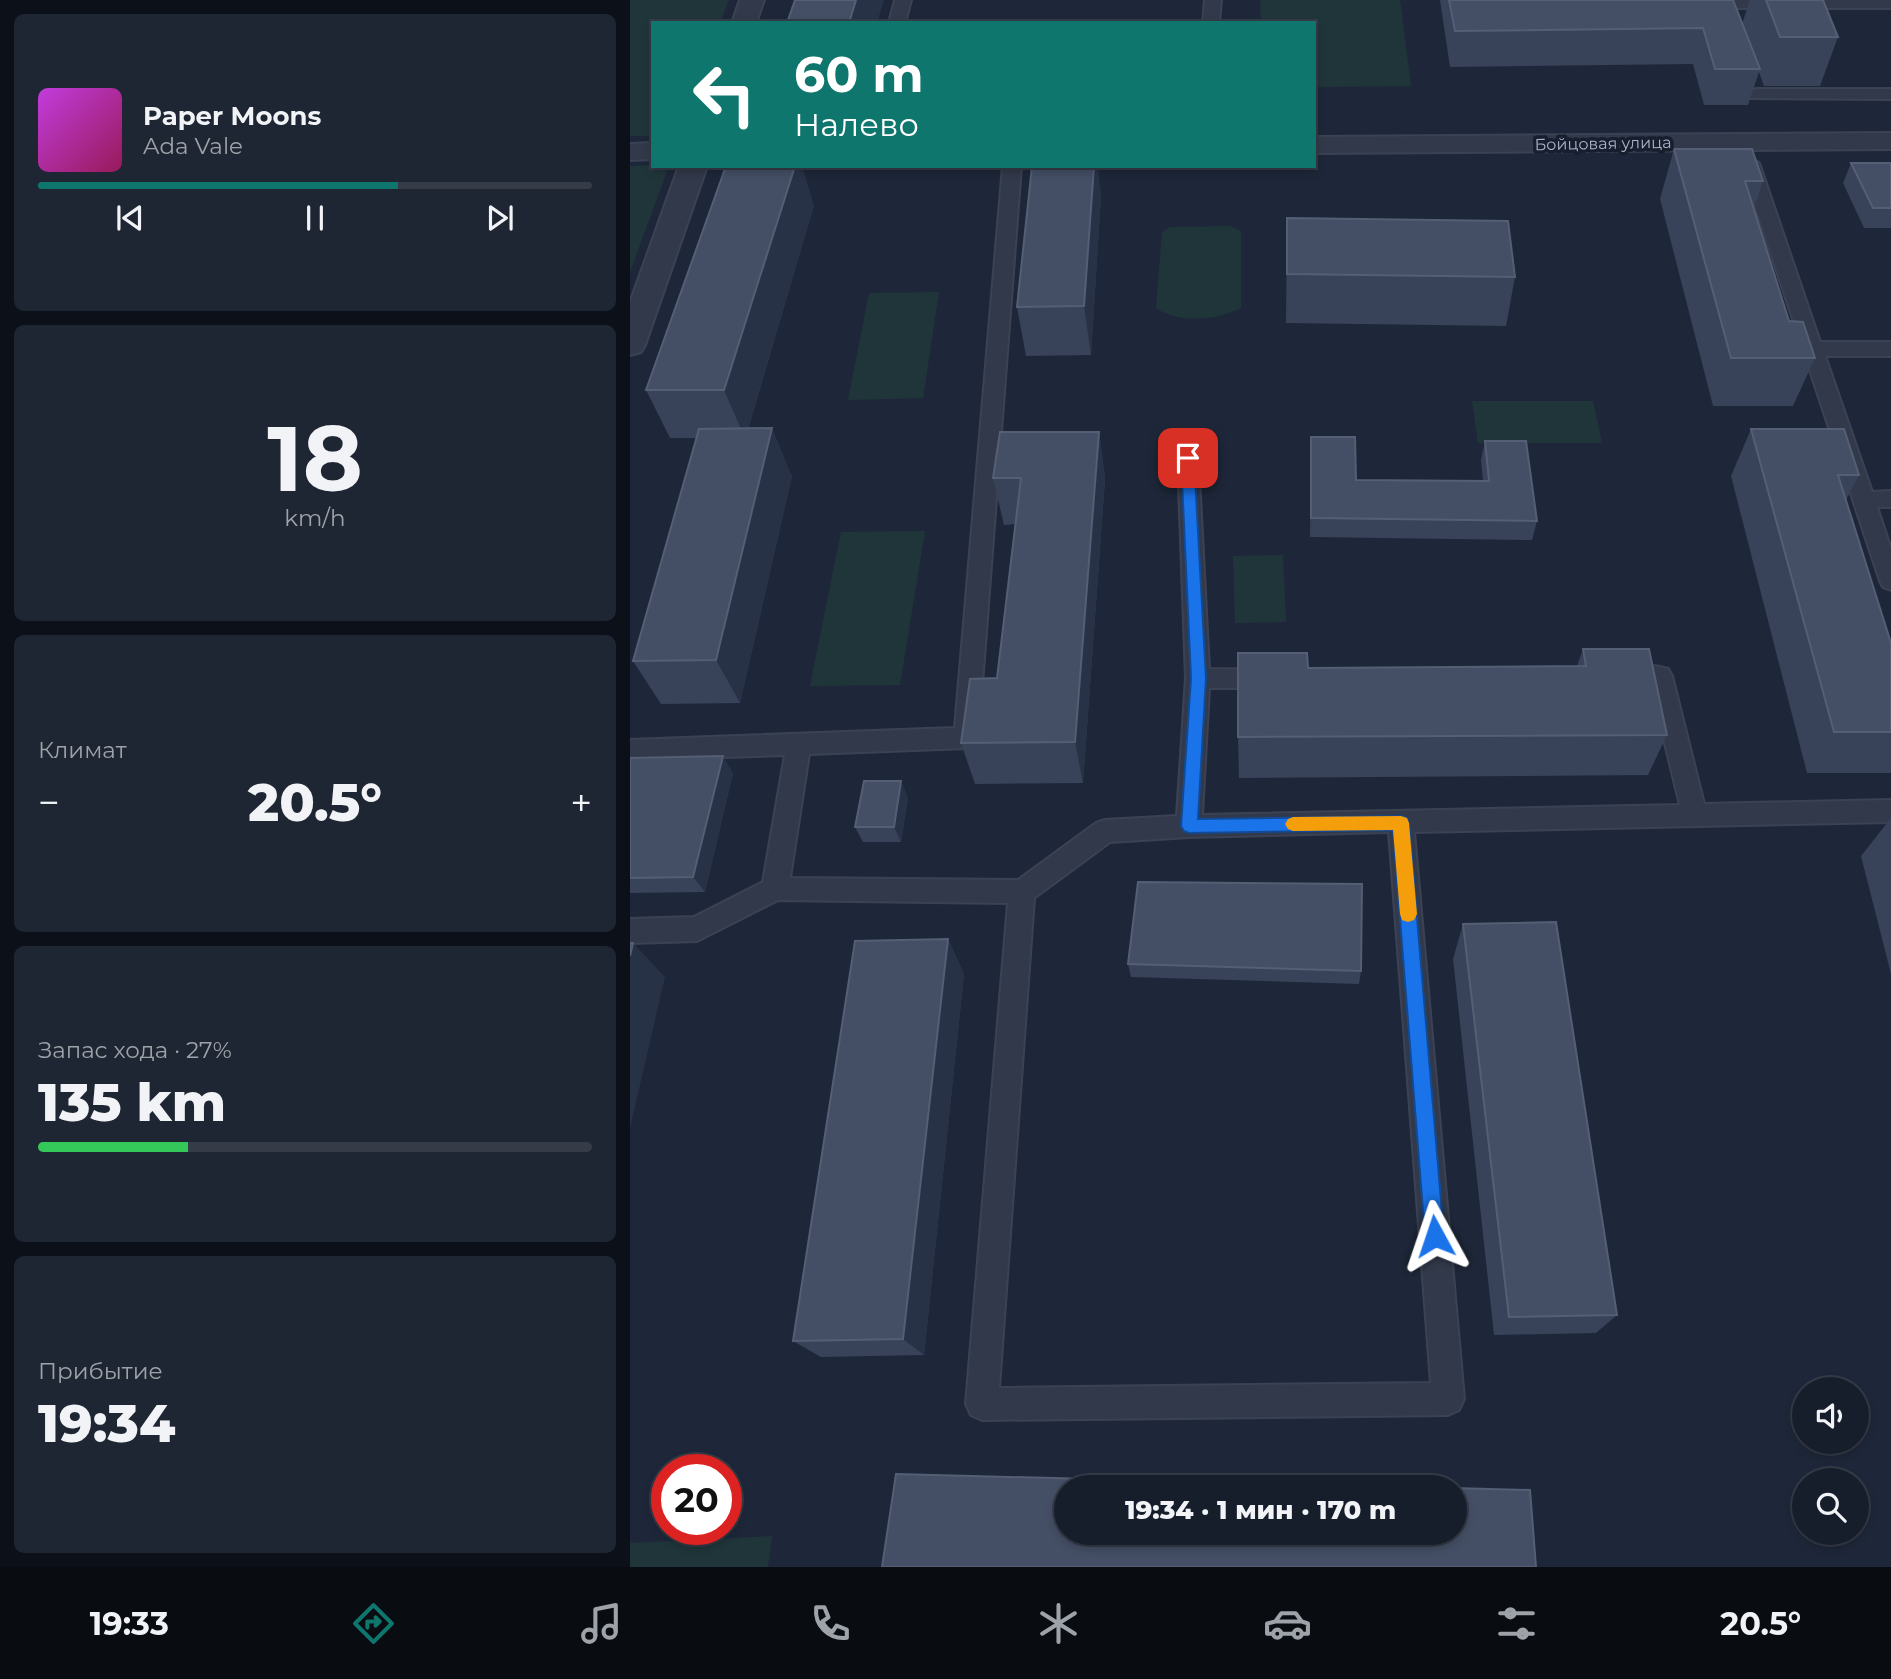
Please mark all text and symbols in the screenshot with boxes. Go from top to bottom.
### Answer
text: 60 m [794,45,924,104]
icon: left [679,49,770,140]
text: Paper Moons [143,100,321,132]
text: Налево [794,105,919,144]
text: Ada Vale [143,132,243,160]
street label: Бойцовая улица [1534,133,1672,154]
icon: previous [111,199,149,237]
icon: pause [296,199,334,237]
icon: next [481,199,519,237]
text: 18 [267,403,363,514]
pin [1158,428,1218,488]
icon: arrive [1169,439,1207,477]
text: km/h [284,504,346,532]
text: Климат [38,736,127,764]
text: 20.5° [248,771,382,834]
text: − [38,779,60,826]
text: + [570,779,592,826]
text: Запас хода · 27% [38,1036,232,1064]
text: 135 km [38,1071,226,1134]
position arrow [1398,1199,1472,1273]
text: Прибытие [38,1357,163,1385]
map controls [1792,1377,1869,1545]
button: sound [1792,1377,1869,1454]
text: 19:34 [38,1392,175,1455]
speed limit sign: 20 [651,1454,742,1545]
button: search [1792,1468,1869,1545]
text: 19:34 · 1 мин · 170 m [1125,1494,1396,1526]
icon: directions [349,1599,398,1648]
icon: music [577,1599,626,1648]
icon: phone [806,1599,855,1648]
icon: climate [1034,1599,1083,1648]
icon: car [1263,1599,1312,1648]
icon: filters [1492,1599,1541,1648]
text: 19:33 [90,1604,169,1643]
text: 20.5° [1720,1604,1801,1643]

